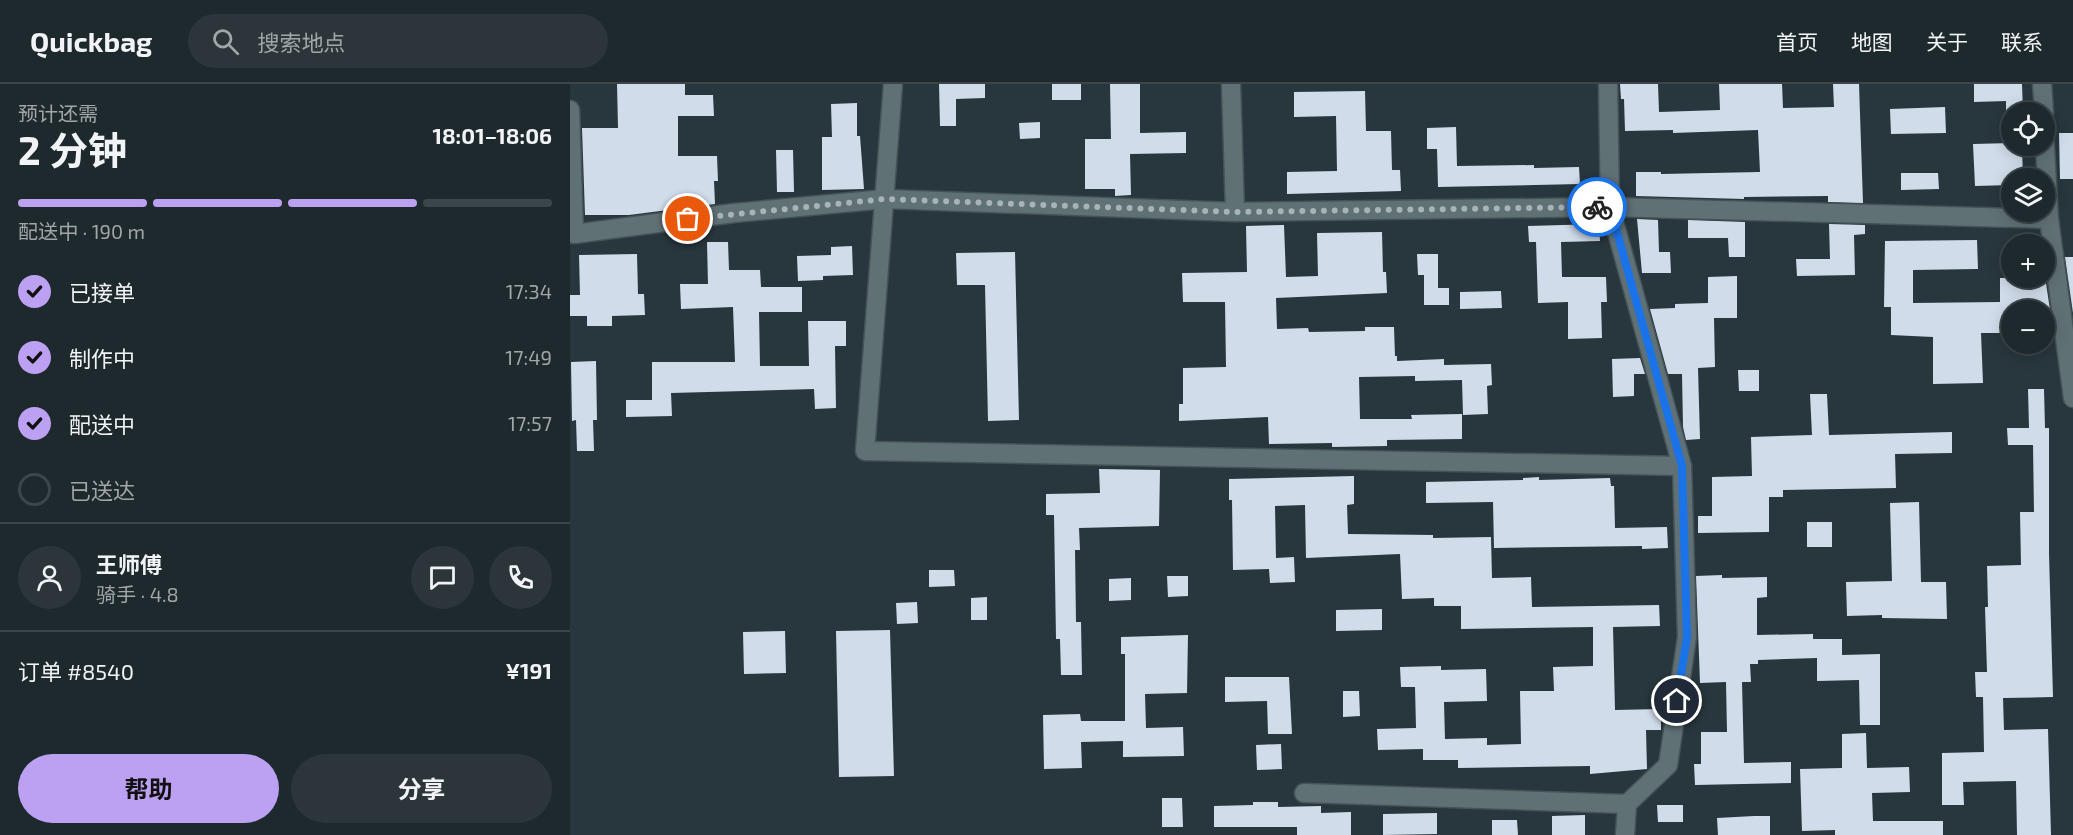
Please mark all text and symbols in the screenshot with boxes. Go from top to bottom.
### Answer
search box [188,14,608,68]
text: Quickbag [30,24,152,58]
icon: search [209,25,242,58]
text: 搜索地点 [257,29,345,55]
text: 首页 [1776,29,1818,54]
text: 地图 [1851,29,1893,54]
text: 关于 [1926,29,1968,54]
text: 联系 [2001,29,2043,54]
text: 预计还需 [18,101,98,125]
map controls [2001,102,2055,354]
button: locate [2001,102,2055,156]
text: 18:01–18:06 [432,122,552,148]
text: 2 分钟 [18,126,127,173]
button: layers [2001,168,2055,222]
courier [1567,177,1627,237]
icon: bike [1581,191,1614,224]
pin [662,193,713,244]
icon: bag [671,202,704,235]
text: 配送中 · 190 m [18,219,145,243]
button: + [2001,234,2055,288]
icon: check [18,275,51,308]
text: 已接单 [69,279,135,305]
text: 17:34 [506,279,552,303]
button: − [2001,300,2055,354]
icon: check [18,341,51,374]
text: 制作中 [69,345,135,371]
text: 17:49 [505,345,552,369]
icon: check [18,407,51,440]
text: 配送中 [69,411,135,437]
text: 17:57 [508,411,552,435]
text: 已送达 [69,477,135,503]
button: person [18,546,81,609]
button: chat [411,546,474,609]
button: phone [489,546,552,609]
text: 王师傅 [96,551,162,577]
text: 骑手 · 4.8 [96,582,179,606]
text: ¥191 [505,657,552,683]
text: 订单 #8540 [18,658,134,684]
pin [1651,675,1702,726]
icon: home [1660,684,1693,717]
button: 帮助 [18,754,279,823]
button: 分享 [291,754,552,823]

